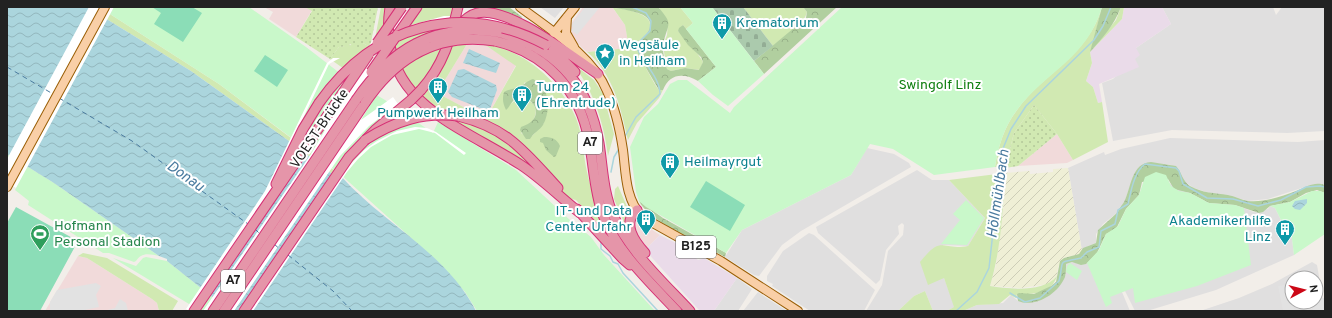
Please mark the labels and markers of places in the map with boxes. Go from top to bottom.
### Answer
building icon: Krematorium [711,12,733,40]
place label: Krematorium [736,15,819,32]
place label: Wegsäule in Heilham [619,37,686,70]
place icon: Wegsäule in Heilham [594,42,616,70]
building icon: Pumpwerk Heilham [427,76,449,104]
place label: Turm 24 (Ehrentrude) [536,79,616,112]
building icon: Turm 24 (Ehrentrude) [511,84,533,112]
place label: Pumpwerk Heilham [377,105,499,122]
building icon: Heilmayrgut [659,151,681,179]
place label: Heilmayrgut [684,154,762,171]
place label: IT- und Data Center Urfahr [545,203,633,236]
building icon: IT- und Data Center Urfahr [635,208,657,236]
place label: Akademikerhilfe Linz [1169,213,1271,246]
place label: Hofmann Personal Stadion [54,218,160,251]
building icon: Akademikerhilfe Linz [1274,218,1296,246]
sports icon: Hofmann Personal Stadion [29,223,51,251]

